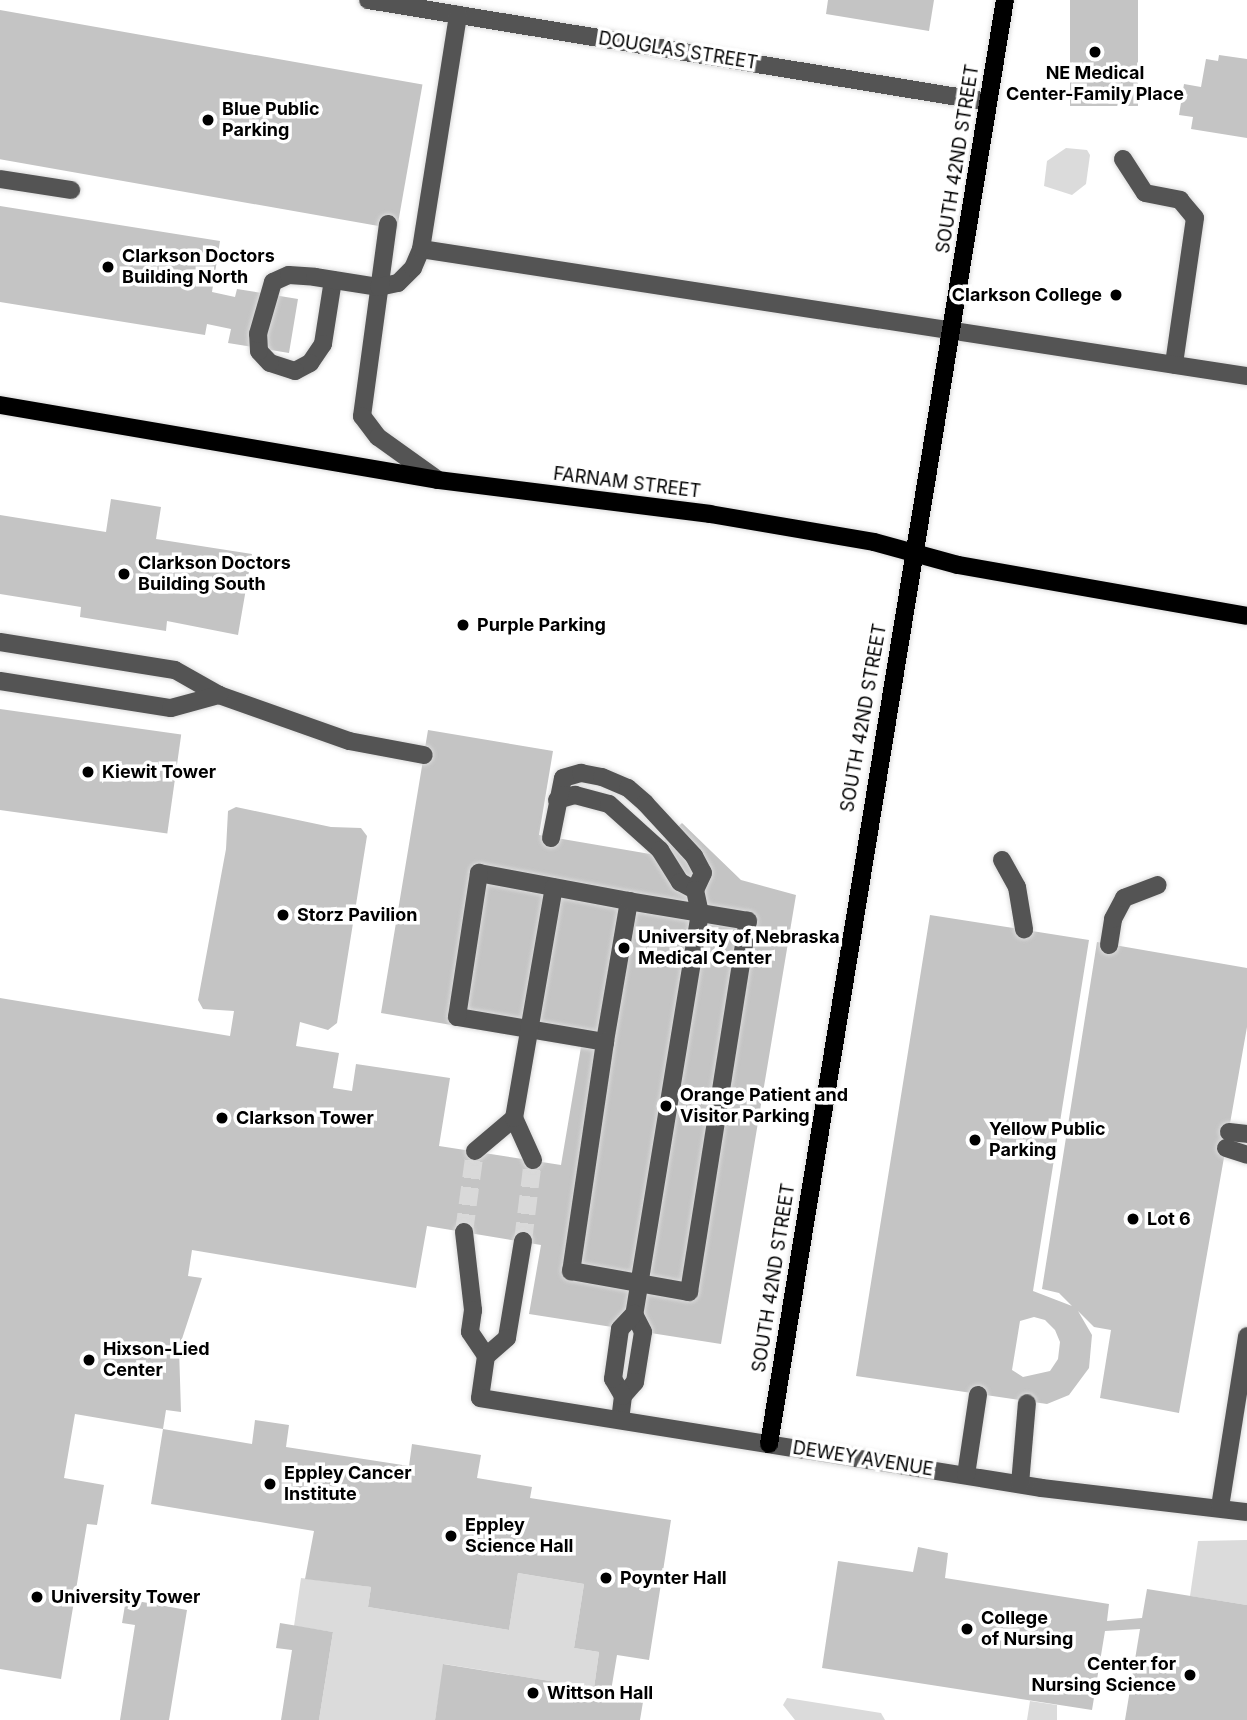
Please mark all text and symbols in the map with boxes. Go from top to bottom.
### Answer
street label: DOUGLAS STREET [597,28,759,74]
marker: NE Medical Center-Family Place [1087,44,1103,60]
street label: SOUTH 42ND STREET [932,63,984,255]
place label: NE Medical Center-Family Place [1006,63,1184,106]
place label: Blue Public Parking [222,99,320,142]
marker: Blue Public Parking [200,112,216,128]
place label: Clarkson Doctors Building North [122,246,275,288]
marker: Clarkson Doctors Building North [100,259,116,275]
place label: Clarkson College [952,284,1102,306]
marker: Clarkson College [1108,287,1124,303]
street label: FARNAM STREET [552,463,702,503]
place label: Clarkson Doctors Building South [138,553,291,596]
marker: Clarkson Doctors Building South [116,566,132,582]
place label: Purple Parking [477,614,606,636]
marker: Purple Parking [455,617,471,633]
street label: SOUTH 42ND STREET [837,622,891,814]
place label: Kiewit Tower [102,761,216,783]
marker: Kiewit Tower [80,764,96,780]
place label: Storz Pavilion [297,904,417,926]
marker: Storz Pavilion [275,907,291,923]
place label: University of Nebraska Medical Center [638,927,840,970]
marker: University of Nebraska Medical Center [616,940,632,956]
place label: Orange Patient and Visitor Parking [680,1085,848,1128]
marker: Orange Patient and Visitor Parking [658,1098,674,1114]
place label: Clarkson Tower [236,1107,374,1129]
marker: Clarkson Tower [214,1110,230,1126]
place label: Yellow Public Parking [989,1119,1106,1162]
marker: Yellow Public Parking [967,1132,983,1148]
street label: SOUTH 42ND STREET [748,1182,800,1374]
place label: Lot 6 [1147,1208,1191,1230]
marker: Lot 6 [1125,1211,1141,1227]
place label: Hixson-Lied Center [103,1339,210,1382]
marker: Hixson-Lied Center [81,1352,97,1368]
street label: DEWEY AVENUE [791,1437,935,1481]
place label: Eppley Cancer Institute [284,1463,412,1506]
marker: Eppley Cancer Institute [262,1476,278,1492]
place label: Eppley Science Hall [465,1515,573,1558]
marker: Eppley Science Hall [443,1528,459,1544]
place label: Poynter Hall [620,1567,727,1589]
marker: Poynter Hall [598,1570,614,1586]
place label: University Tower [51,1586,200,1608]
marker: University Tower [29,1589,45,1605]
place label: College of Nursing [981,1608,1073,1650]
marker: College of Nursing [959,1621,975,1637]
place label: Center for Nursing Science [1031,1654,1176,1696]
marker: Center for Nursing Science [1182,1667,1198,1683]
place label: Wittson Hall [547,1682,653,1704]
marker: Wittson Hall [525,1685,541,1701]

